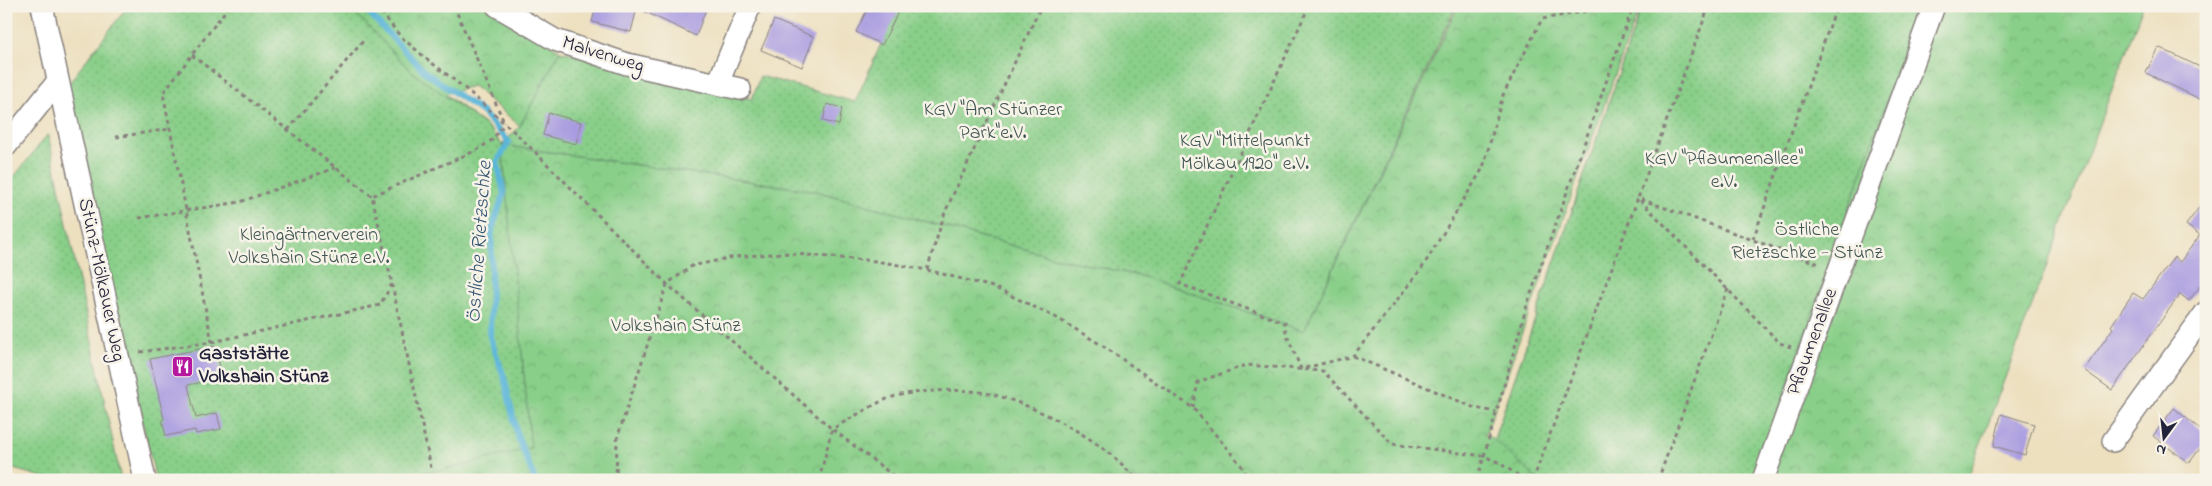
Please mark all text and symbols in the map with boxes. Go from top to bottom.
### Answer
street label: Malvenweg [558,29,648,82]
park label: KGV "Am Stünzer Park"e.V. [924,96,1063,148]
park label: KGV "Mittelpunkt Mölkau 1920" e.V. [1180,127,1310,179]
park label: KGV "Pflaumenallee" e.V. [1645,145,1804,197]
water label: Östliche Rietzschke [459,159,501,324]
street label: Stünz-Mölkauer Weg [69,196,132,365]
park label: Östliche Rietzschke - Stünz [1731,216,1883,268]
park label: Kleingärtnerverein Volkshain Stünz e.V. [228,221,389,273]
street label: Pflaumenallee [1780,284,1846,400]
park label: Volkshain Stünz [610,312,741,341]
place label: Gaststätte Volkshain Stünz [198,340,329,392]
restaurant icon: Gaststätte Volkshain Stünz [171,354,195,378]
north arrow [2140,414,2190,464]
text: N [2154,438,2168,460]

